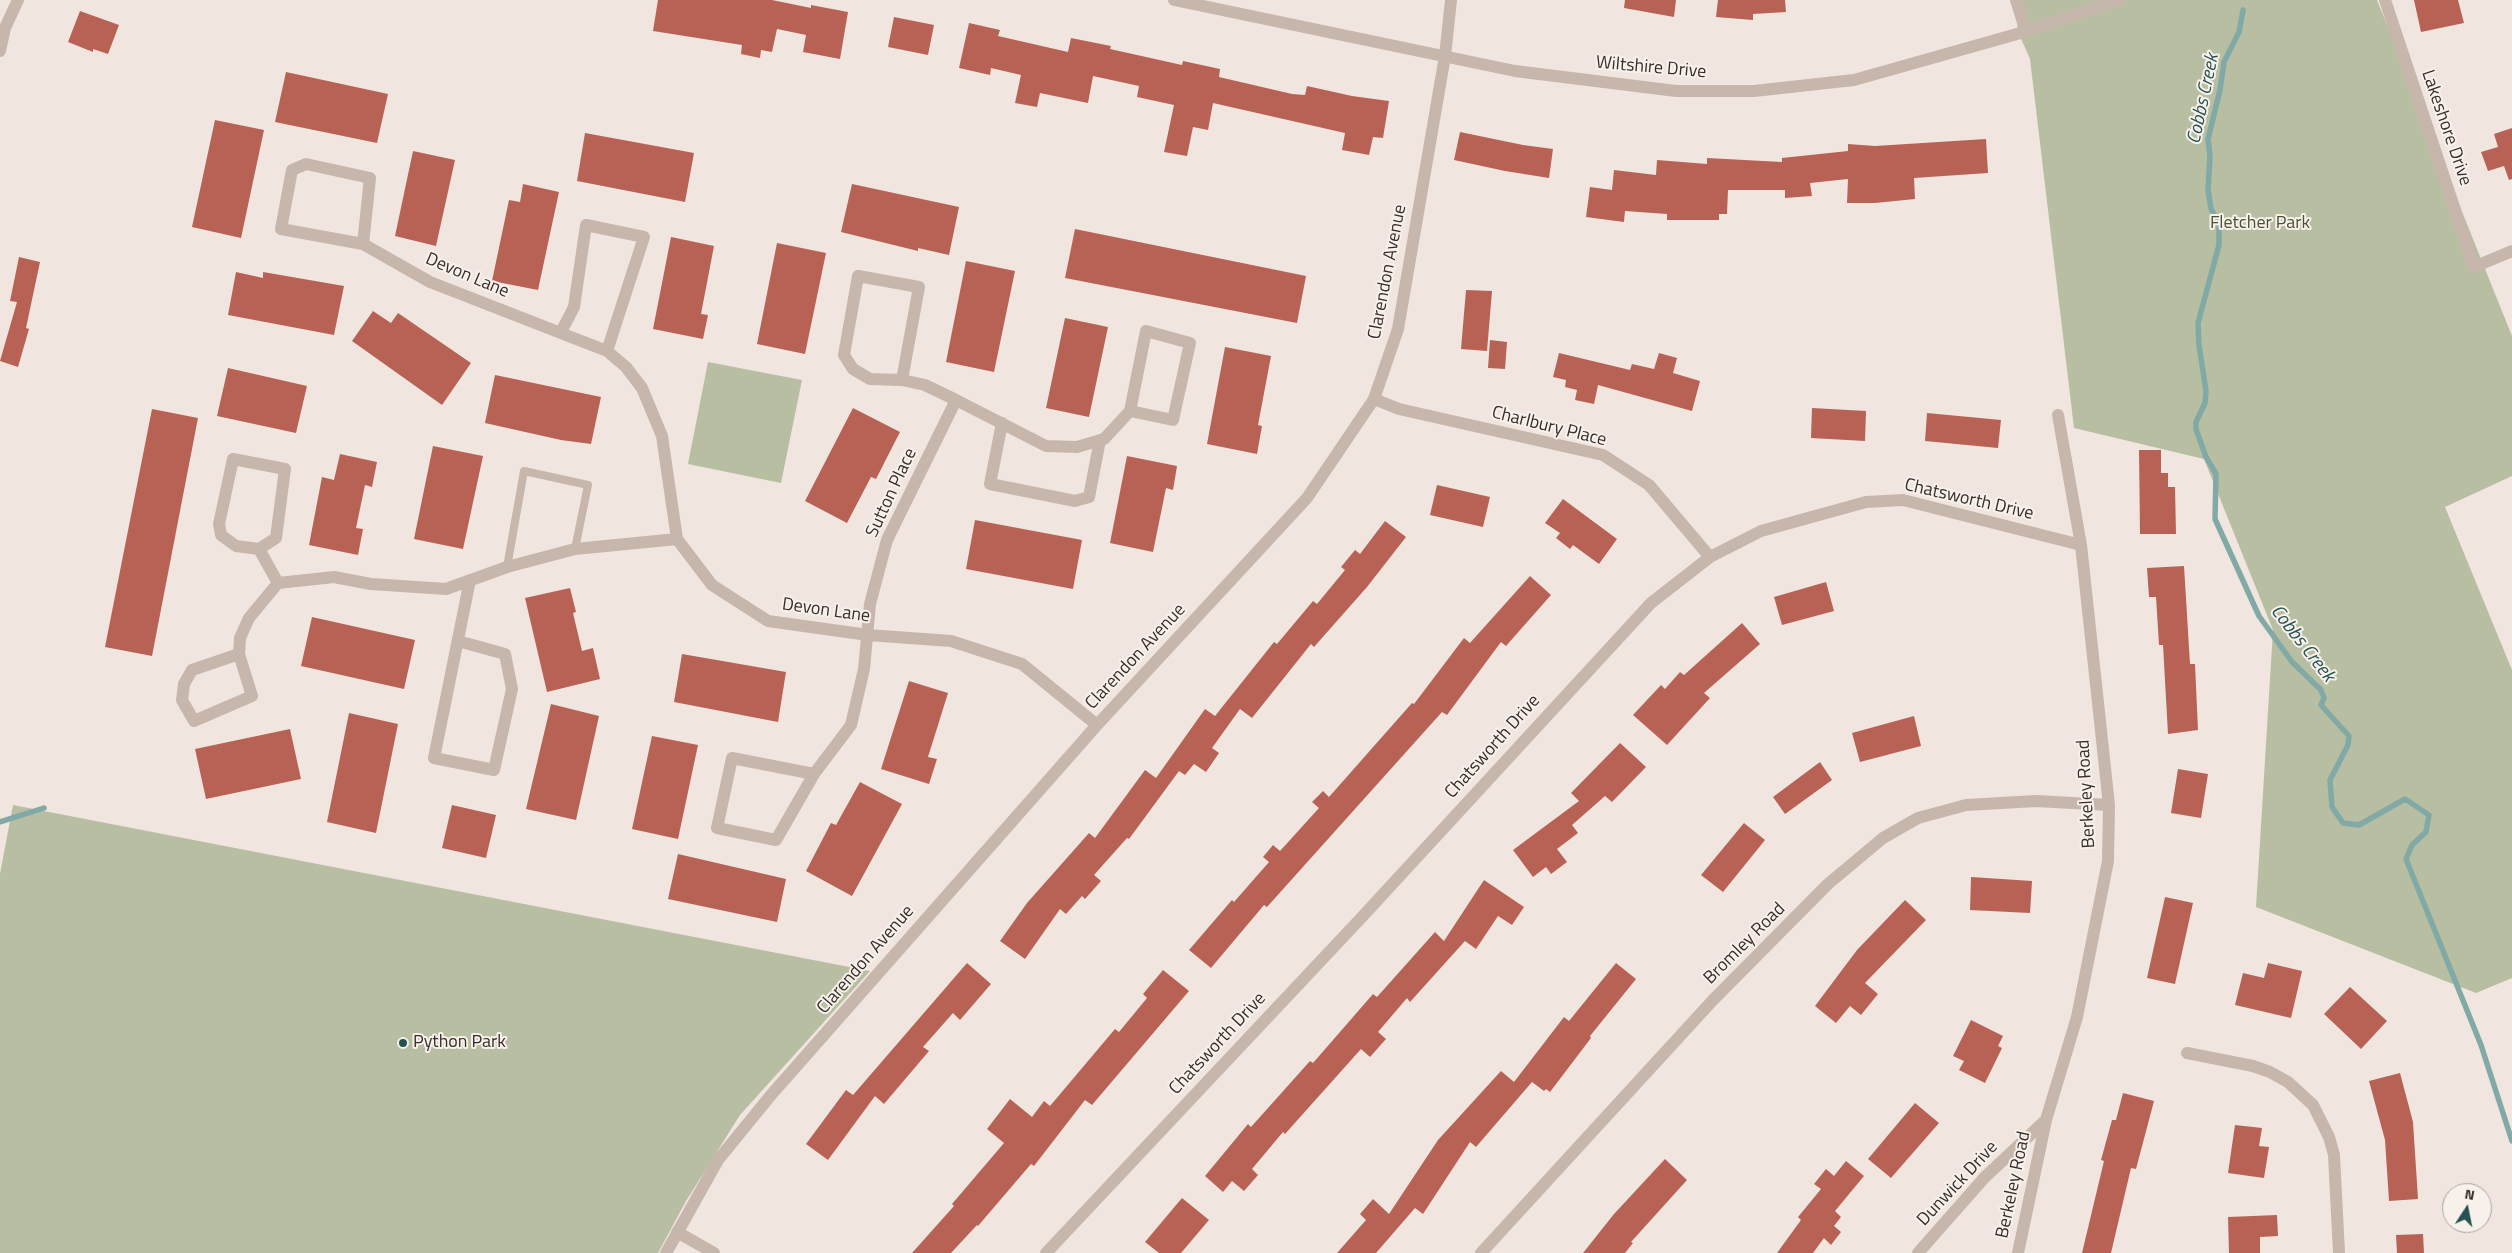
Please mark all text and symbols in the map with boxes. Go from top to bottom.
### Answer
street label: Wiltshire Drive [1595,52,1707,84]
water label: Cobbs Creek [2183,52,2225,146]
street label: Lakeshore Drive [2416,67,2476,189]
street label: Clarendon Avenue [1364,203,1412,341]
park label: Fletcher Park [2210,213,2310,235]
street label: Devon Lane [422,249,512,303]
street label: Charlbury Place [1489,402,1609,452]
street label: Sutton Place [862,445,922,541]
street label: Chatsworth Drive [1902,475,2036,525]
street label: Devon Lane [781,594,871,628]
street label: Clarendon Avenue [1081,600,1191,714]
water label: Cobbs Creek [2265,601,2339,687]
street label: Chatsworth Drive [1441,691,1545,803]
street label: Berkeley Road [2073,739,2101,849]
street label: Bromley Road [1700,899,1790,989]
street label: Clarendon Avenue [813,901,919,1019]
street label: Chatsworth Drive [1165,988,1271,1100]
place label: Python Park [413,1032,506,1054]
marker: Python Park [397,1037,409,1049]
street label: Berkeley Road [1992,1130,2036,1240]
street label: Dunwick Drive [1913,1137,2003,1231]
north arrow [2442,1183,2492,1233]
text: N [2463,1183,2477,1205]

